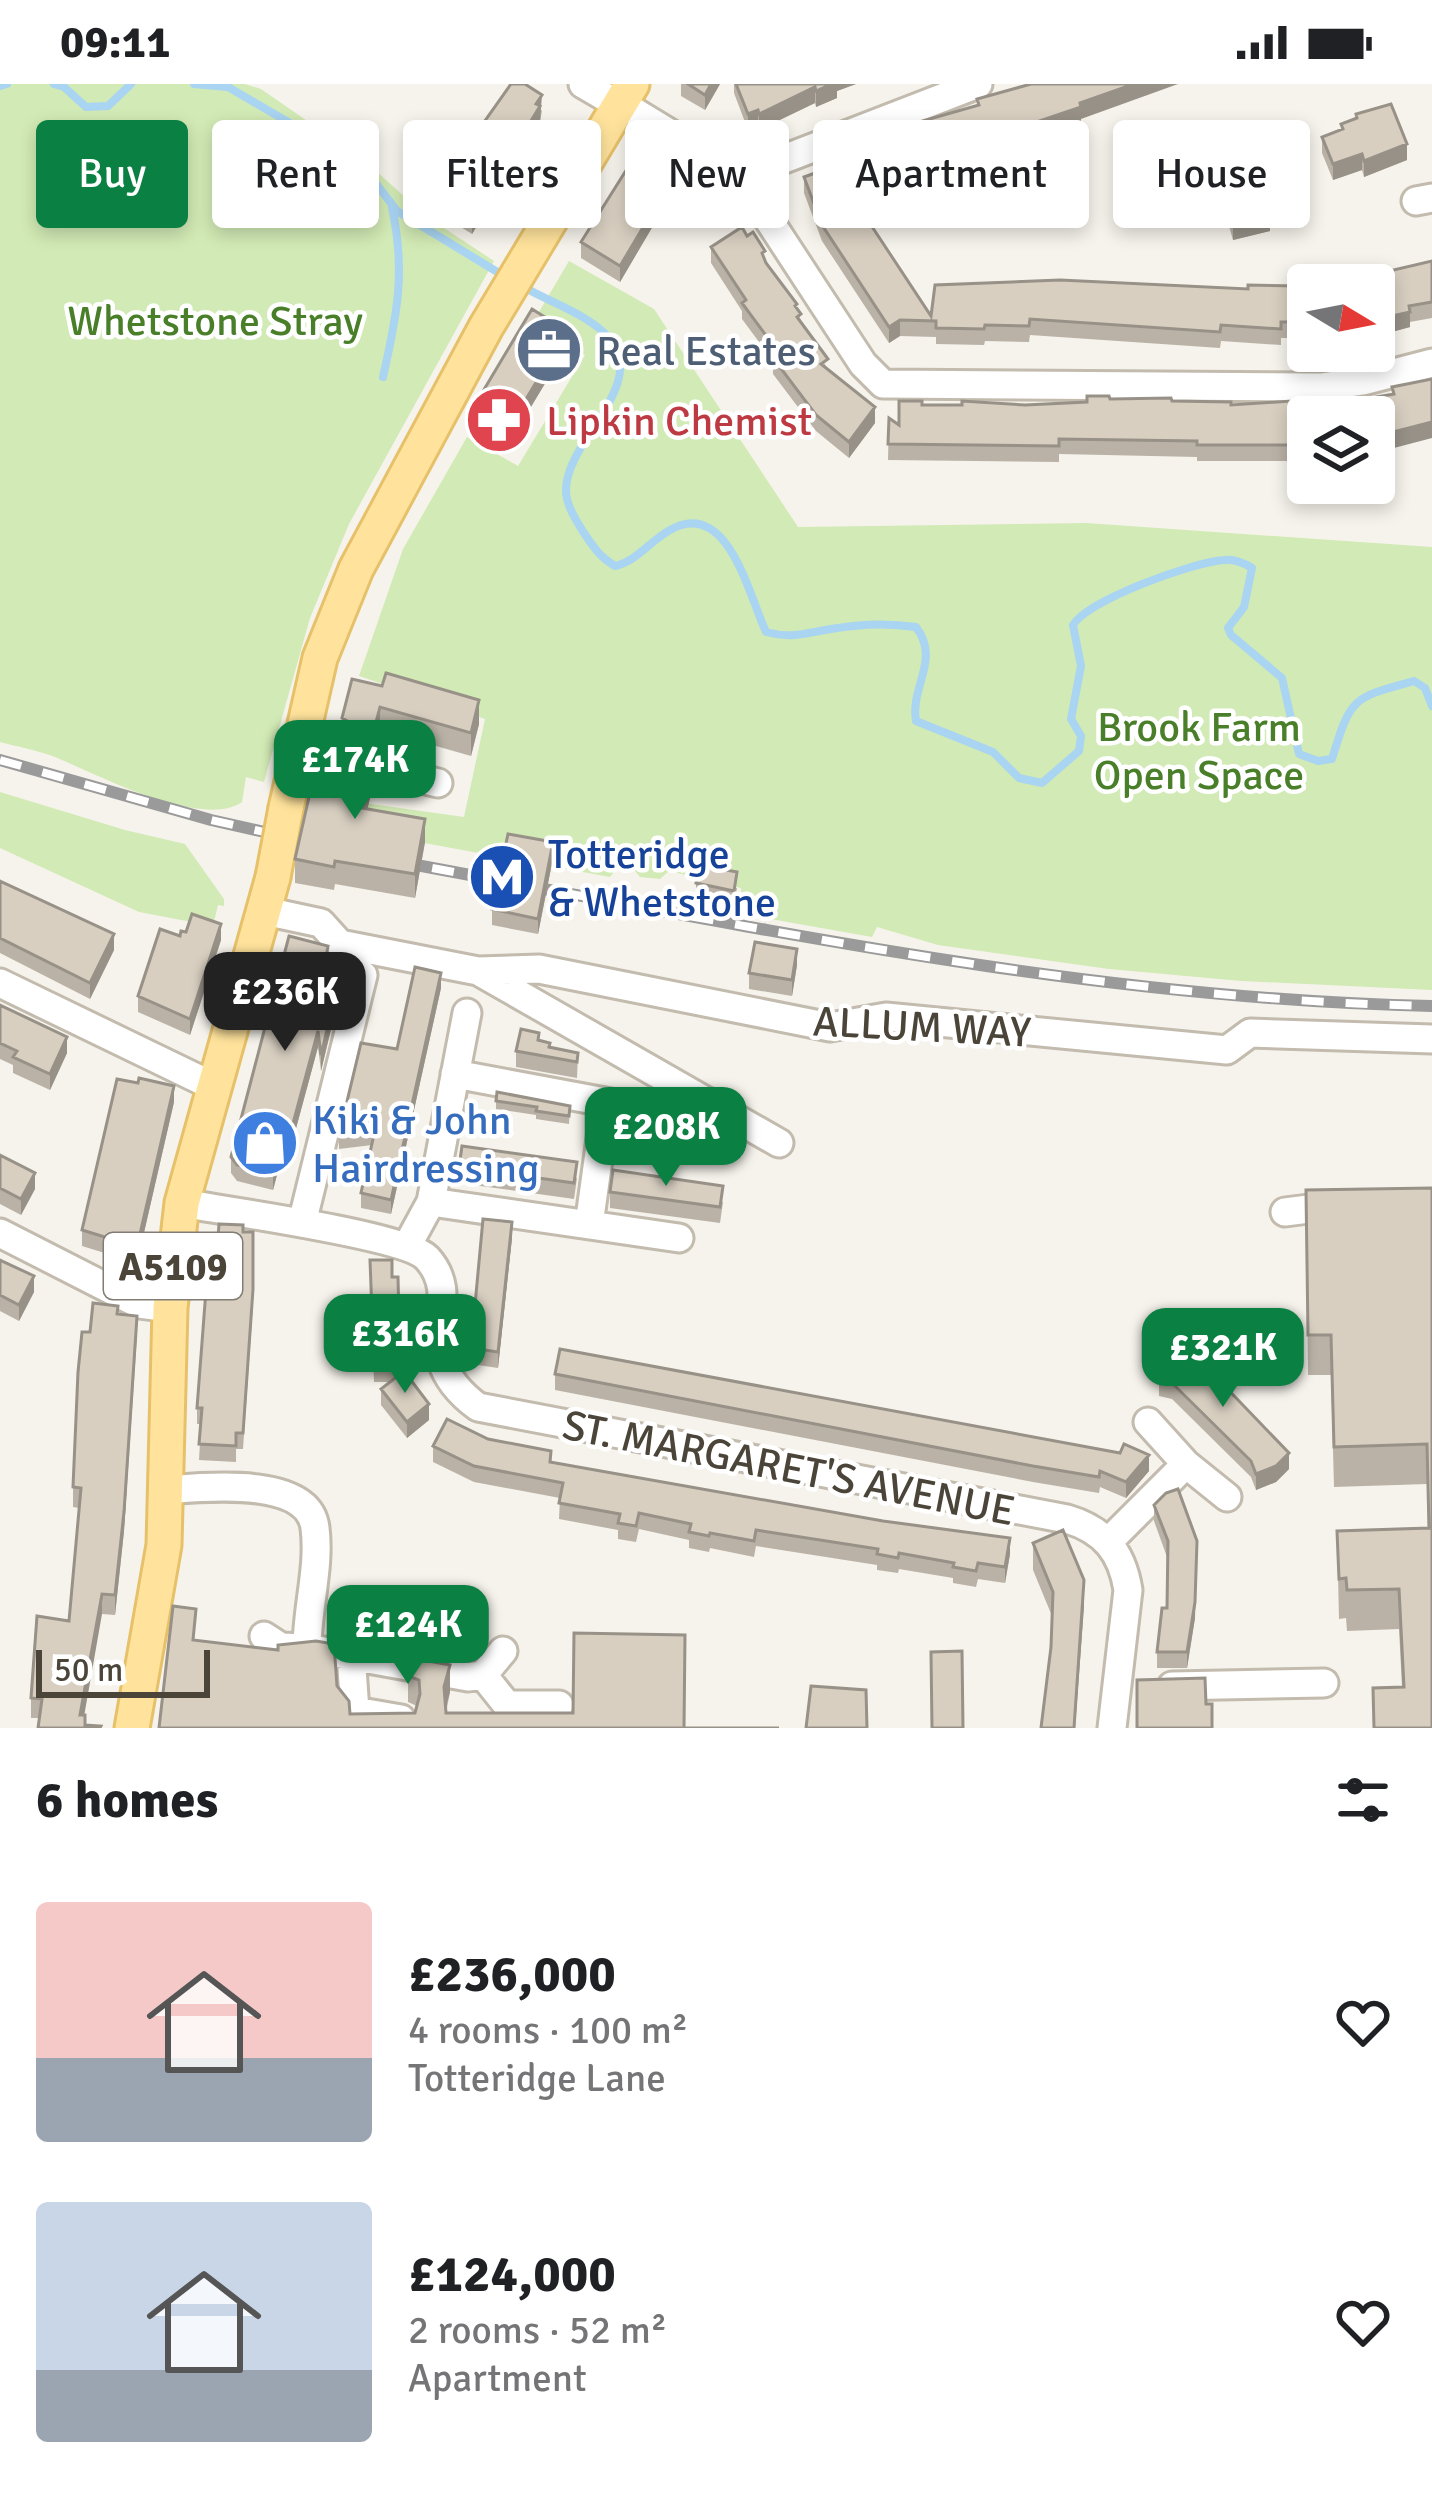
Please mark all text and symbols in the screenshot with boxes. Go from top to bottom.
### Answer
text: 09:11 [60,15,170,70]
chip: Buy [36,120,188,228]
chip: Rent [212,120,379,228]
chip: Filters [403,120,601,228]
chip: New [625,120,789,228]
chip: Apartment [813,120,1089,228]
chip: House [1113,120,1310,228]
north arrow [1287,264,1395,372]
map controls [1287,264,1395,504]
park label: Whetstone Stray [67,296,363,347]
office icon: Real Estates [514,315,584,385]
place label: Real Estates [596,326,816,377]
pharmacy icon: Lipkin Chemist [464,385,534,455]
place label: Lipkin Chemist [546,396,812,447]
button: layers [1287,396,1395,504]
park label: Brook Farm Open Space [1094,702,1304,801]
pin: £174K [271,720,439,822]
text: £174K [301,735,409,783]
place label: Totteridge & Whetstone [548,829,776,928]
metro station icon: Totteridge & Whetstone [467,842,537,912]
pin: £236K [201,952,369,1054]
text: £236K [231,967,339,1015]
street label: ALLUM WAY [812,996,1032,1059]
pin: £208K [582,1087,750,1189]
place label: Kiki & John Hairdressing [312,1095,539,1194]
text: £208K [612,1102,720,1150]
shop icon: Kiki & John Hairdressing [230,1108,300,1178]
road number: A5109 [104,1233,242,1299]
pin: £316K [321,1294,489,1396]
pin: £321K [1139,1308,1307,1410]
text: £316K [351,1309,459,1357]
text: £321K [1169,1323,1277,1371]
street label: ST. MARGARET'S AVENUE [558,1400,1019,1537]
pin: £124K [324,1585,492,1687]
text: £124K [354,1600,462,1648]
scale bar [36,1644,210,1697]
text: 50 m [54,1650,123,1691]
icon: filters [1330,1767,1396,1833]
text: 6 homes [36,1769,218,1832]
text: £236,000 [408,1943,616,2006]
icon: home [132,1950,276,2094]
icon: heart [1330,1989,1396,2055]
text: 4 rooms · 100 m² [408,2006,688,2054]
text: Totteridge Lane [408,2054,666,2102]
text: £124,000 [408,2243,616,2306]
icon: home [132,2250,276,2394]
icon: heart [1330,2289,1396,2355]
text: 2 rooms · 52 m² [408,2306,667,2354]
text: Apartment [408,2354,587,2402]

